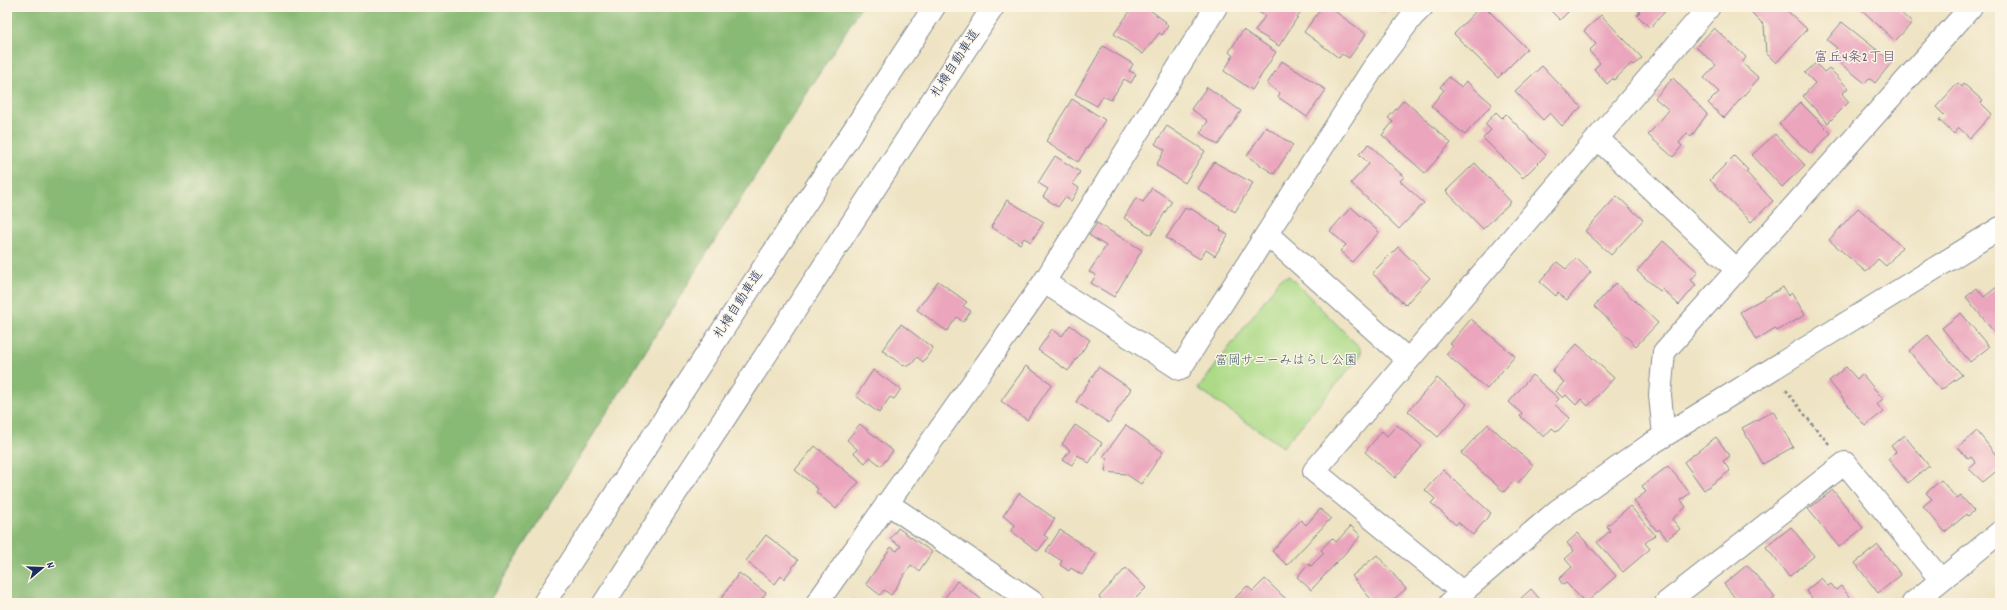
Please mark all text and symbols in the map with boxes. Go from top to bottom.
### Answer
street label: 札樽自動車道 [927,26,985,102]
district label: 富丘4条2丁目 [1814,48,1896,68]
street label: 札樽自動車道 [710,267,768,343]
park label: 富岡サニーみはらし公園 [1215,352,1357,371]
north arrow [22,548,62,588]
text: N [41,560,58,571]

